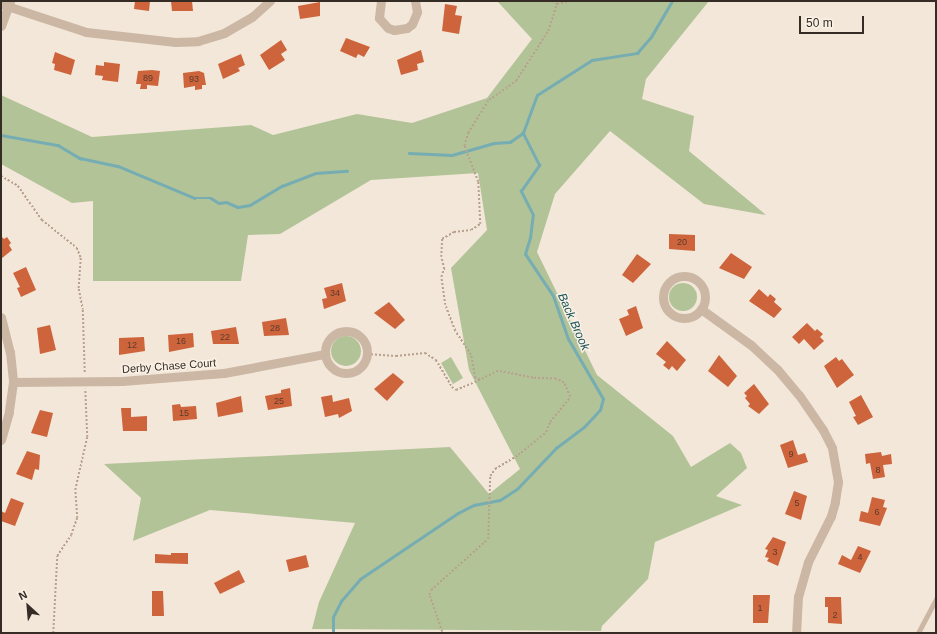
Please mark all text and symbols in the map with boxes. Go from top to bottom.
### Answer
scale bar [801,8,866,34]
text: 50 m [806,16,833,30]
house number: 89 [143,73,153,83]
house number: 93 [189,74,199,84]
house number: 20 [677,237,687,247]
house number: 34 [330,288,340,298]
water label: Back Brook [554,291,592,353]
house number: 28 [270,323,280,333]
house number: 22 [220,332,230,342]
house number: 16 [176,336,186,346]
house number: 12 [127,340,137,350]
street label: Derby Chase Court [122,356,216,376]
house number: 25 [274,396,284,406]
house number: 15 [179,408,189,418]
house number: 9 [788,449,794,459]
house number: 8 [875,465,881,475]
house number: 5 [794,498,800,508]
house number: 6 [874,507,880,517]
house number: 3 [772,547,778,557]
house number: 4 [857,552,863,562]
north arrow [8,586,48,626]
text: N [17,588,29,602]
house number: 1 [757,603,763,613]
house number: 2 [832,610,838,620]

